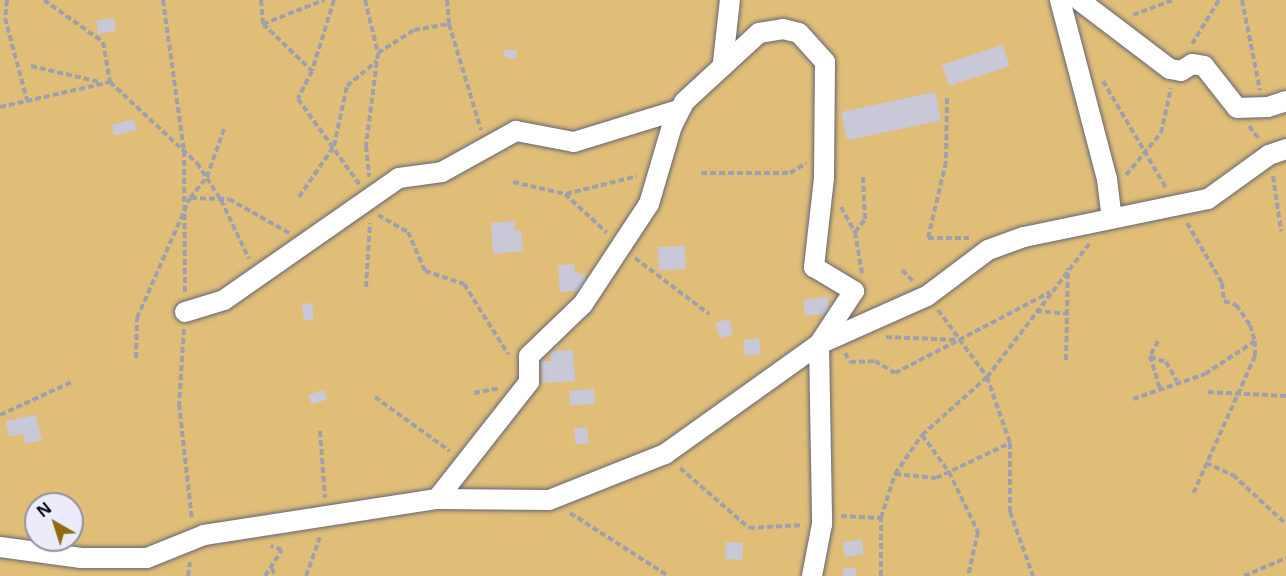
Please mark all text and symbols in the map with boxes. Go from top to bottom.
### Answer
north arrow [24,492,84,552]
text: N [32,497,56,522]

